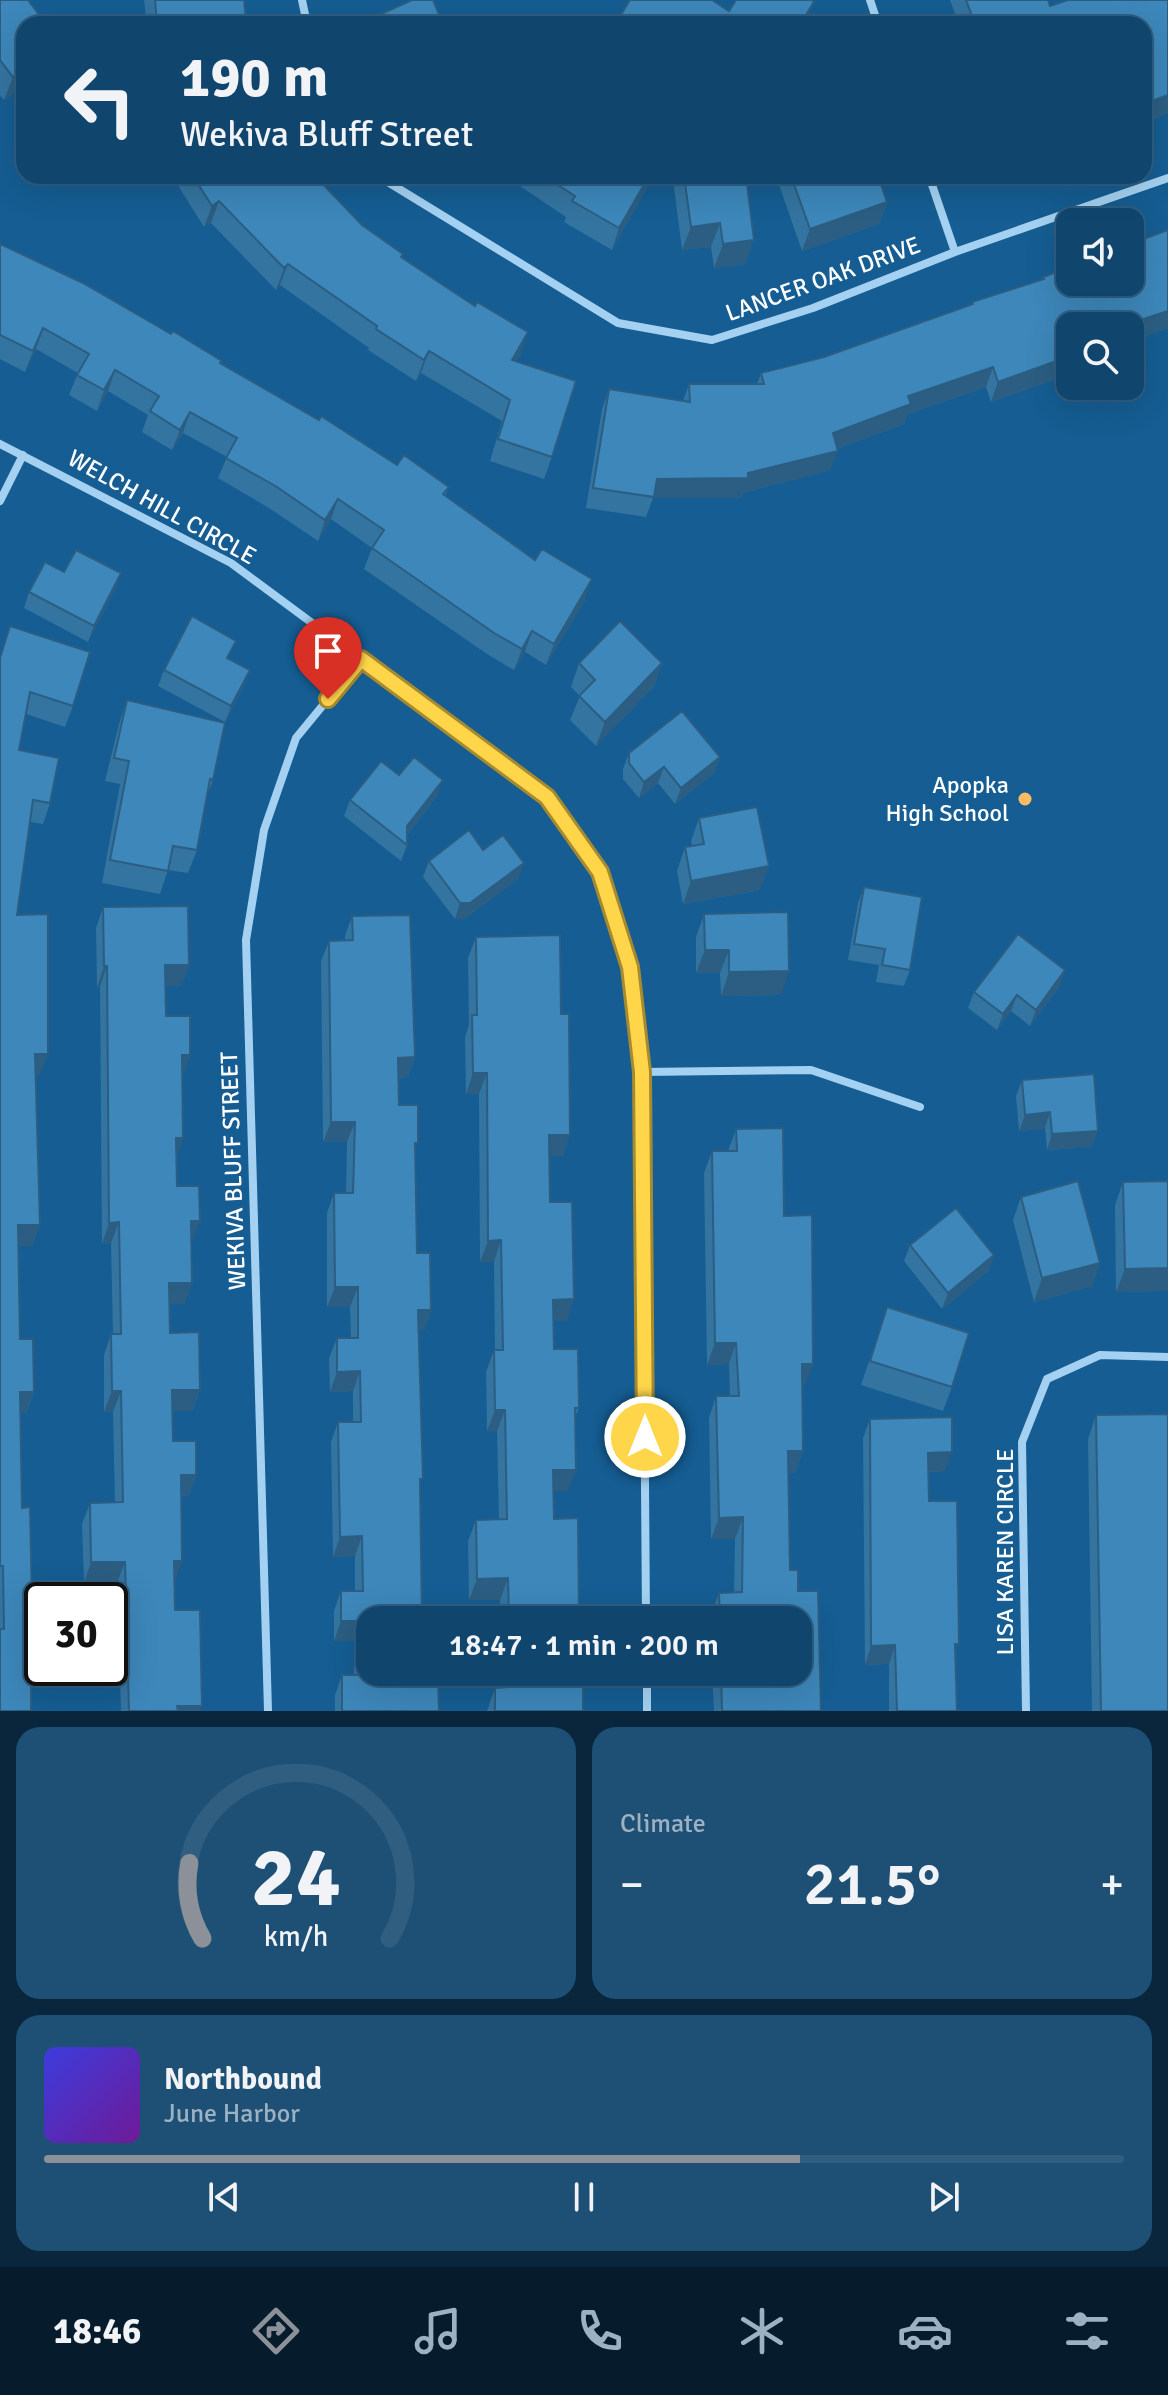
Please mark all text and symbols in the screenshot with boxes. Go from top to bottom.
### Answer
text: 190 m [180,43,328,112]
icon: left [48,48,152,152]
text: Wekiva Bluff Street [180,112,473,157]
map controls [1056,208,1144,400]
button: sound [1056,208,1144,296]
street label: LANCER OAK DRIVE [721,230,925,328]
button: search [1056,312,1144,400]
street label: WELCH HILL CIRCLE [63,443,261,571]
pin [294,617,362,699]
icon: arrive [306,629,350,673]
place label: Apopka High School [886,770,1009,828]
marker: Apopka High School [1016,790,1034,808]
street label: WEKIVA BLUFF STREET [214,1051,252,1291]
position arrow [603,1395,687,1479]
street label: LISA KAREN CIRCLE [990,1448,1020,1656]
speed limit sign: 30 [24,1582,128,1686]
text: 18:47 · 1 min · 200 m [449,1627,719,1664]
text: Climate [620,1808,706,1840]
text: 24 [251,1827,341,1929]
text: 21.5° [804,1848,940,1922]
text: − [620,1858,644,1912]
text: + [1100,1858,1124,1912]
text: km/h [264,1919,328,1954]
text: Northbound [164,2061,322,2098]
text: June Harbor [164,2098,300,2130]
icon: previous [202,2175,246,2219]
icon: pause [562,2175,606,2219]
icon: next [922,2175,966,2219]
icon: directions [248,2303,304,2359]
icon: music [410,2303,466,2359]
icon: phone [572,2303,628,2359]
icon: climate [734,2303,790,2359]
icon: car [897,2303,953,2359]
icon: filters [1059,2303,1115,2359]
text: 18:46 [53,2309,141,2354]

